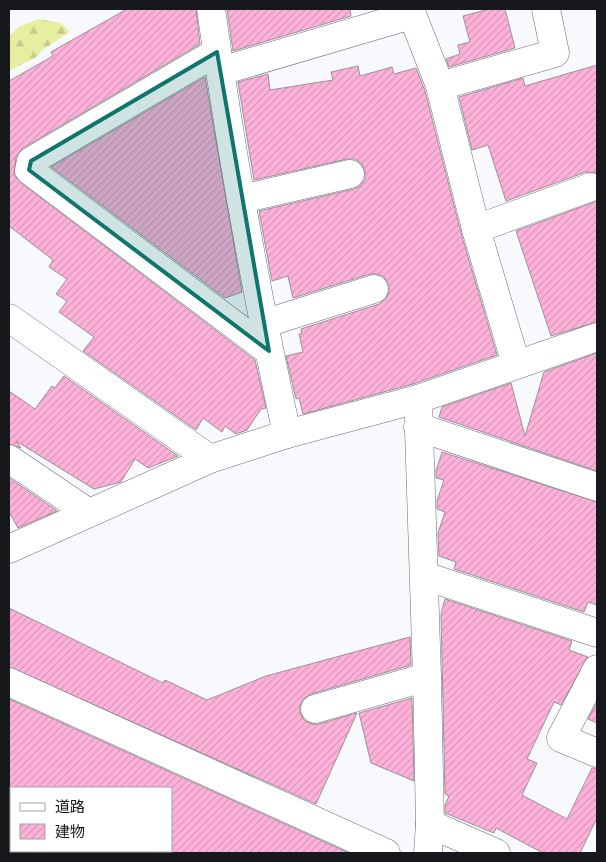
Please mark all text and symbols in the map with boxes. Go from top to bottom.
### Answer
legend [10,787,172,852]
text: 道路 [55,796,85,817]
text: 建物 [55,821,85,842]

